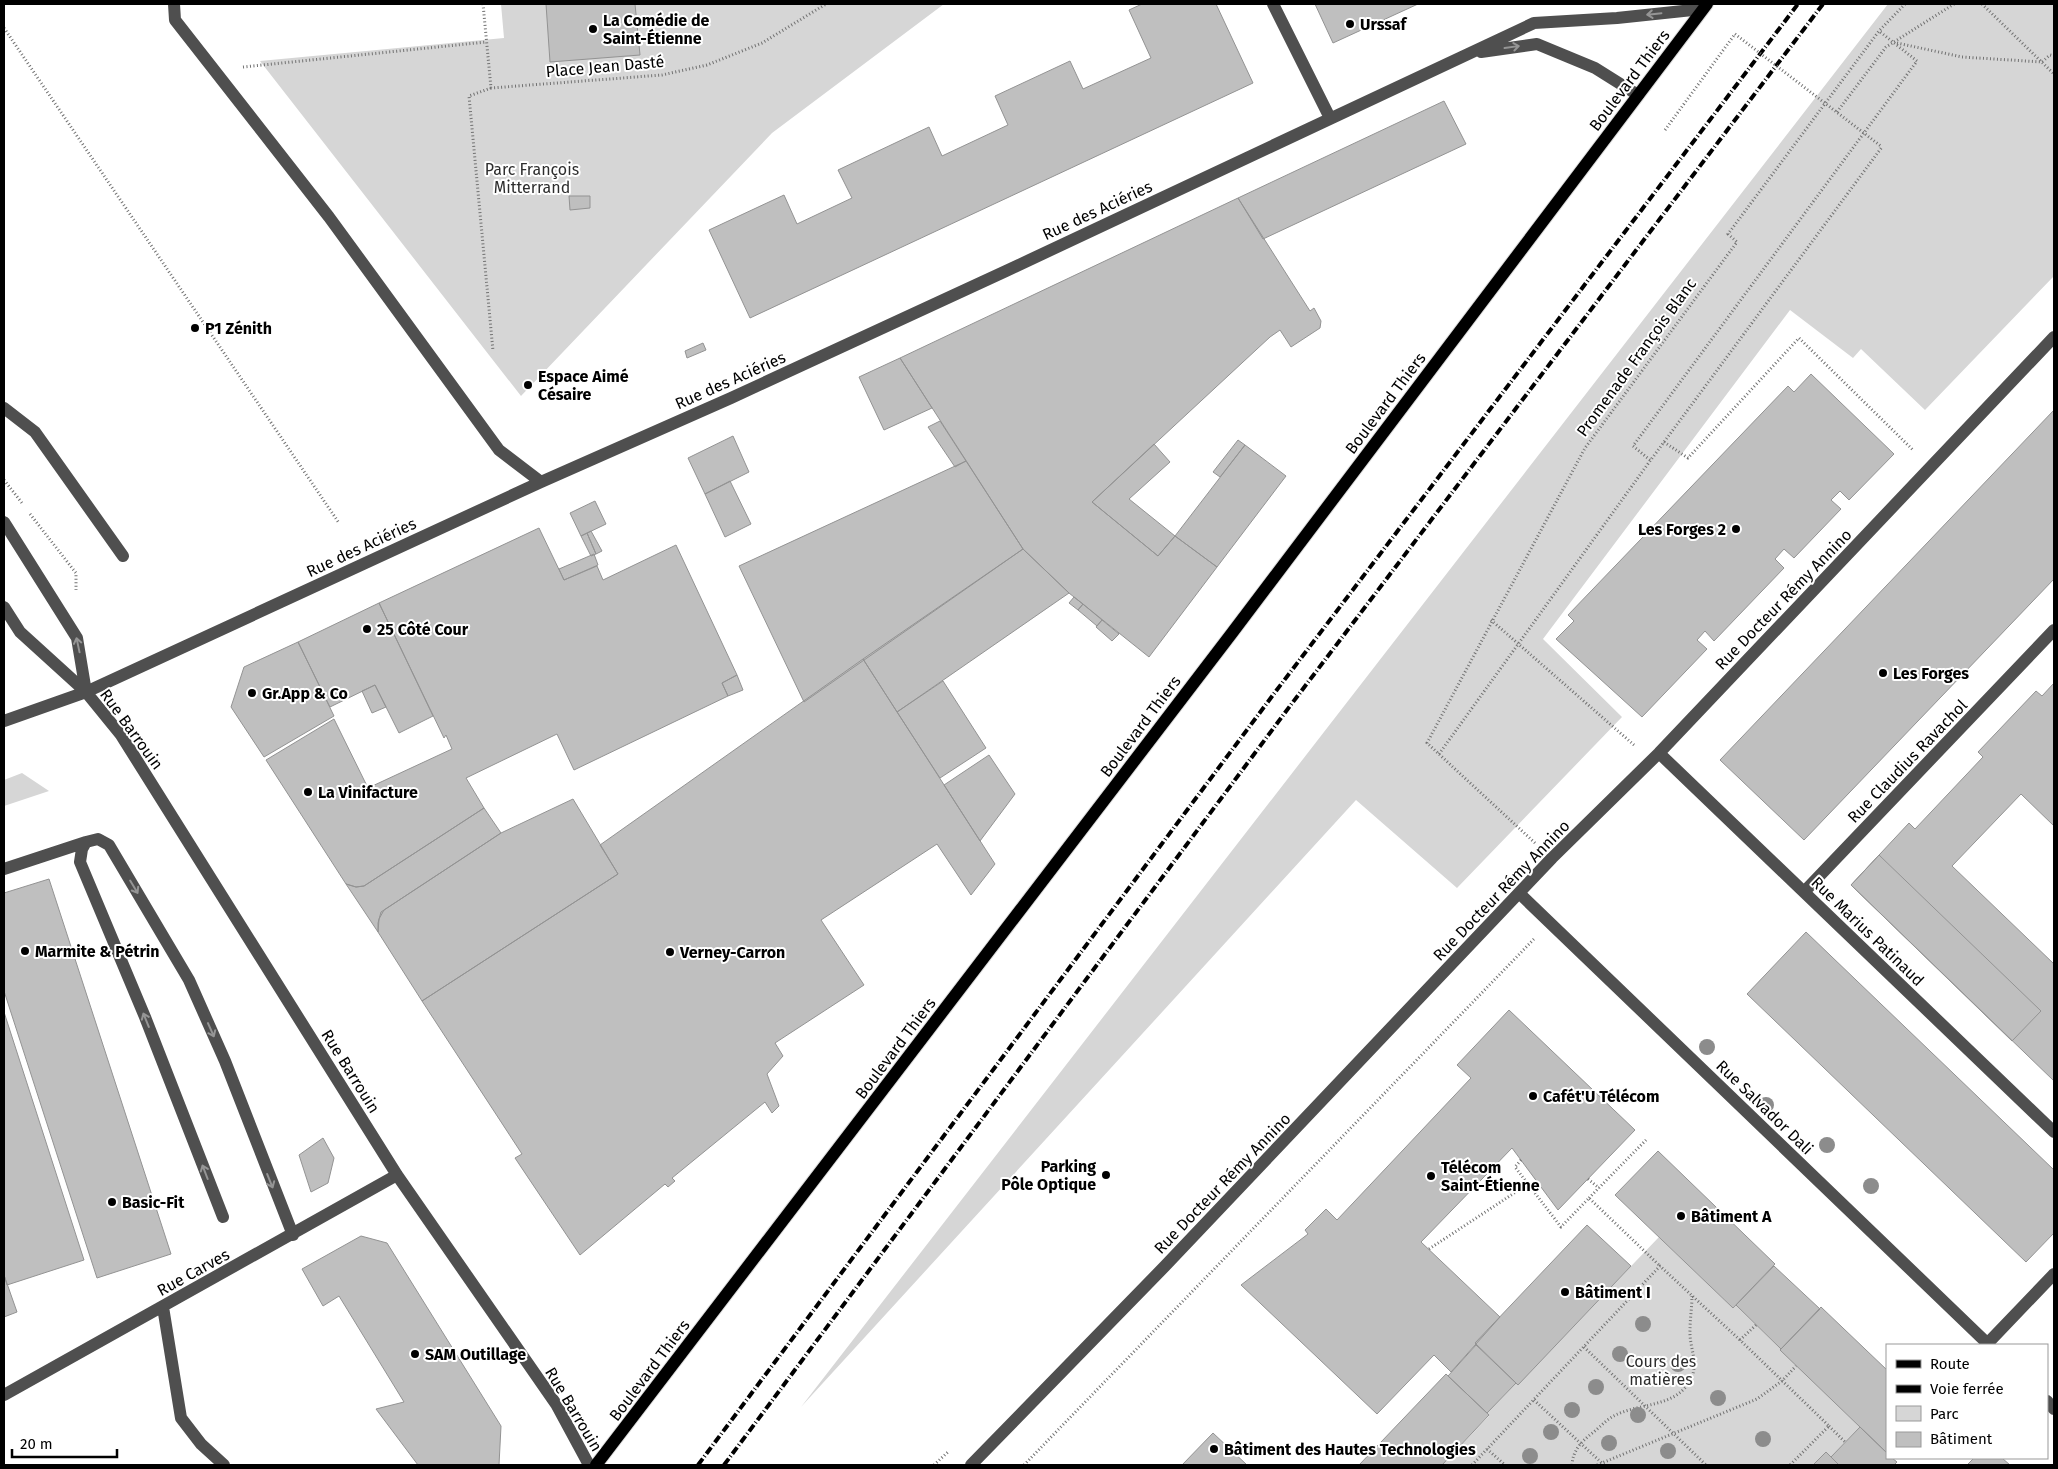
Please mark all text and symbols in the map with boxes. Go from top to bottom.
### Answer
one-way arrow [1646,9,1662,19]
place label: La Comédie de Saint-Étienne [603,11,710,48]
place label: Urssaf [1360,15,1408,34]
marker: Urssaf [1344,18,1356,30]
marker: La Comédie de Saint-Étienne [587,23,599,35]
street label: Boulevard Thiers [1585,26,1674,135]
one-way arrow [1504,42,1520,52]
street label: Place Jean Dasté [545,52,665,81]
park label: Parc François Mitterrand [485,160,579,197]
street label: Rue des Aciéries [1039,177,1155,244]
street label: Promenade François Blanc [1573,274,1701,441]
place label: P1 Zénith [205,319,272,338]
marker: P1 Zénith [189,322,201,334]
street label: Rue des Aciéries [672,348,788,413]
street label: Boulevard Thiers [1341,349,1430,458]
place label: Espace Aimé Césaire [538,367,629,404]
marker: Espace Aimé Césaire [522,379,534,391]
street label: Rue des Aciéries [303,514,419,581]
place label: Les Forges 2 [1638,520,1726,539]
marker: Les Forges 2 [1730,523,1742,535]
street label: Rue Docteur Rémy Annino [1711,525,1856,674]
place label: 25 Côté Cour [377,620,469,639]
marker: 25 Côté Cour [361,623,373,635]
one-way arrow [73,637,82,653]
place label: Les Forges [1893,664,1969,683]
marker: Les Forges [1877,667,1889,679]
street label: Boulevard Thiers [1096,672,1185,781]
place label: Gr.App & Co [262,684,348,703]
street label: Rue Barrouin [96,685,167,773]
marker: Gr.App & Co [246,687,258,699]
street label: Rue Claudius Ravachol [1844,696,1971,827]
place label: La Vinifacture [318,783,418,802]
marker: La Vinifacture [302,786,314,798]
street label: Rue Docteur Rémy Annino [1429,816,1574,965]
street label: Rue Marius Patinaud [1807,873,1928,990]
one-way arrow [129,880,139,894]
place label: Marmite & Pétrin [35,942,160,961]
place label: Verney-Carron [679,943,785,962]
marker: Marmite & Pétrin [19,945,31,957]
marker: Verney-Carron [664,946,676,958]
street label: Boulevard Thiers [851,994,940,1103]
one-way arrow [141,1013,150,1028]
one-way arrow [207,1022,217,1037]
street label: Rue Barrouin [317,1026,384,1117]
street label: Rue Salvador Dali [1712,1056,1817,1158]
place label: Cafét'U Télécom [1543,1087,1659,1106]
marker: Cafét'U Télécom [1527,1090,1539,1102]
street label: Rue Docteur Rémy Annino [1150,1109,1295,1258]
place label: Parking Pôle Optique [1001,1157,1096,1194]
place label: Télécom Saint-Étienne [1441,1158,1540,1195]
one-way arrow [200,1164,209,1180]
marker: Parking Pôle Optique [1100,1169,1112,1181]
marker: Télécom Saint-Étienne [1425,1170,1437,1182]
one-way arrow [266,1173,276,1188]
place label: Basic-Fit [122,1193,185,1212]
marker: Basic-Fit [106,1196,118,1208]
place label: Bâtiment A [1691,1207,1772,1226]
marker: Bâtiment A [1675,1210,1687,1222]
street label: Rue Carves [154,1245,233,1300]
place label: Bâtiment I [1575,1283,1651,1302]
marker: Bâtiment I [1559,1286,1571,1298]
street label: Boulevard Thiers [605,1316,694,1425]
legend [1886,1344,2048,1459]
place label: SAM Outillage [425,1345,526,1364]
marker: SAM Outillage [409,1348,421,1360]
park label: Cours des matières [1626,1352,1696,1389]
text: Route [1930,1355,1970,1373]
street label: Rue Barrouin [541,1364,606,1455]
text: Voie ferrée [1930,1380,2004,1398]
text: Parc [1930,1405,1959,1423]
scale bar [12,1426,118,1458]
text: Bâtiment [1930,1430,1993,1448]
text: 20 m [20,1435,53,1453]
place label: Bâtiment des Hautes Technologies [1224,1440,1476,1459]
marker: Bâtiment des Hautes Technologies [1208,1443,1220,1455]

